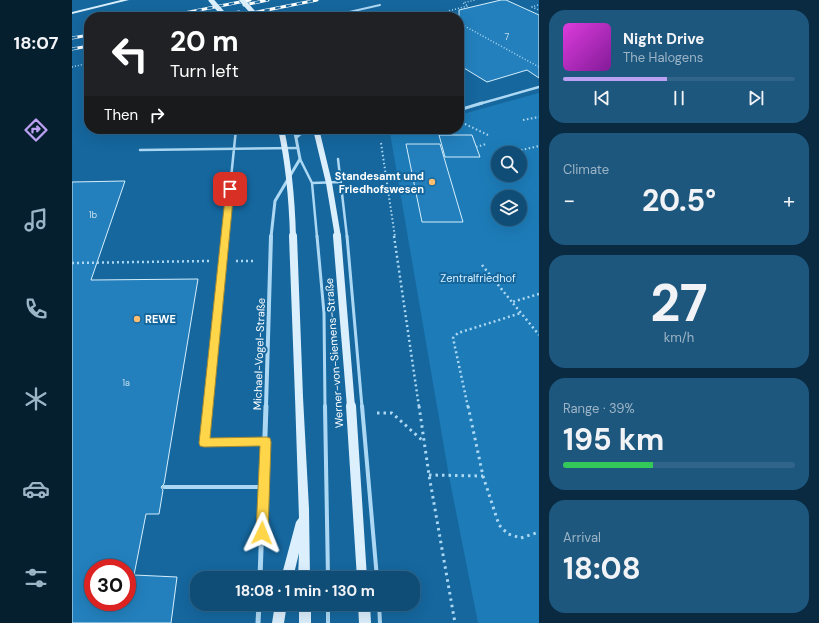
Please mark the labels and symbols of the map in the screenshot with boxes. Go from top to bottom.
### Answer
house number: 7 [505,31,510,43]
place label: Standesamt und Friedhofswesen [335,169,424,196]
pin [213,172,247,206]
marker: Standesamt und Friedhofswesen [427,177,437,187]
house number: 1b [89,209,98,221]
park label: Zentralfriedhof [440,271,516,285]
street label: Werner-von-Siemens-Straße [322,277,346,429]
street label: Michael-Vogel-Straße [250,298,268,410]
place label: REWE [145,312,176,326]
marker: REWE [132,314,142,324]
house number: 1a [122,377,130,389]
position arrow [241,512,283,554]
speed limit sign: 30 [84,559,136,611]

